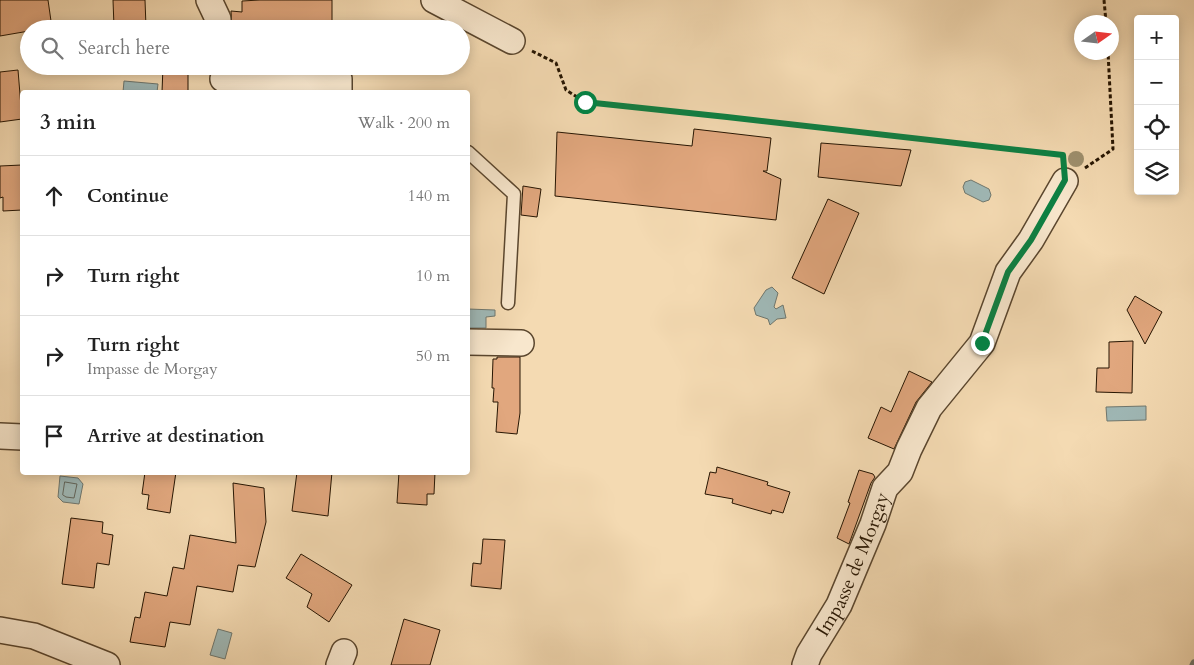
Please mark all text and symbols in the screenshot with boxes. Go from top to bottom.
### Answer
north arrow [1074,15,1119,60]
map controls [1134,15,1179,195]
button: + [1134,15,1179,60]
search box [20,20,470,75]
icon: search [38,34,66,62]
text: Search here [78,35,170,61]
button: − [1134,60,1179,105]
route start [574,91,597,114]
button: locate [1134,105,1179,150]
text: 3 min [40,108,96,137]
text: Walk · 200 m [358,112,450,134]
button: layers [1134,150,1179,195]
icon: ahead [40,182,68,210]
text: Continue [87,183,169,209]
text: 140 m [408,185,450,207]
icon: right [40,262,68,290]
text: Turn right [87,263,179,289]
text: 10 m [416,265,450,287]
text: Turn right [87,332,179,358]
route end [971,332,994,355]
icon: right [40,342,68,370]
text: 50 m [416,345,450,367]
text: Impasse de Morgay [87,358,218,380]
icon: arrive [40,422,68,450]
text: Arrive at destination [87,423,264,449]
street label: Impasse de Morgay [810,489,896,641]

